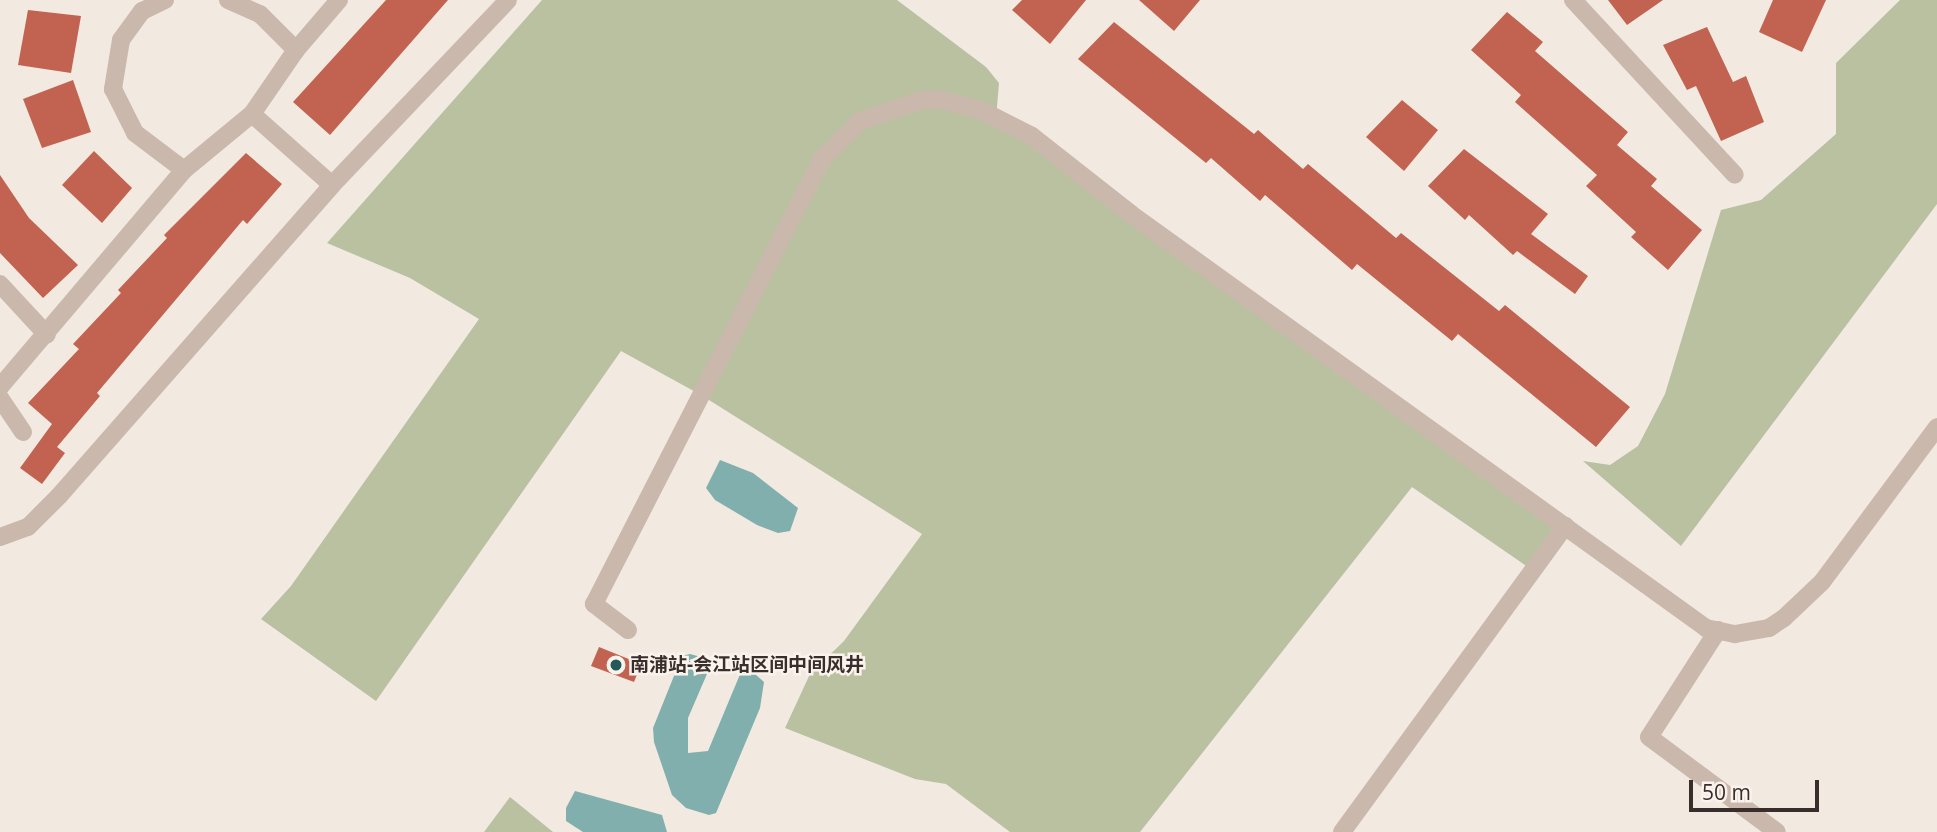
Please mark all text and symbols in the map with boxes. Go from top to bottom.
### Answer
place label: 南浦站-会江站区间中间风井 [630,654,864,676]
marker: 南浦站-会江站区间中间风井 [608,657,624,673]
scale bar [1692,766,1822,810]
text: 50 m [1702,778,1751,806]

